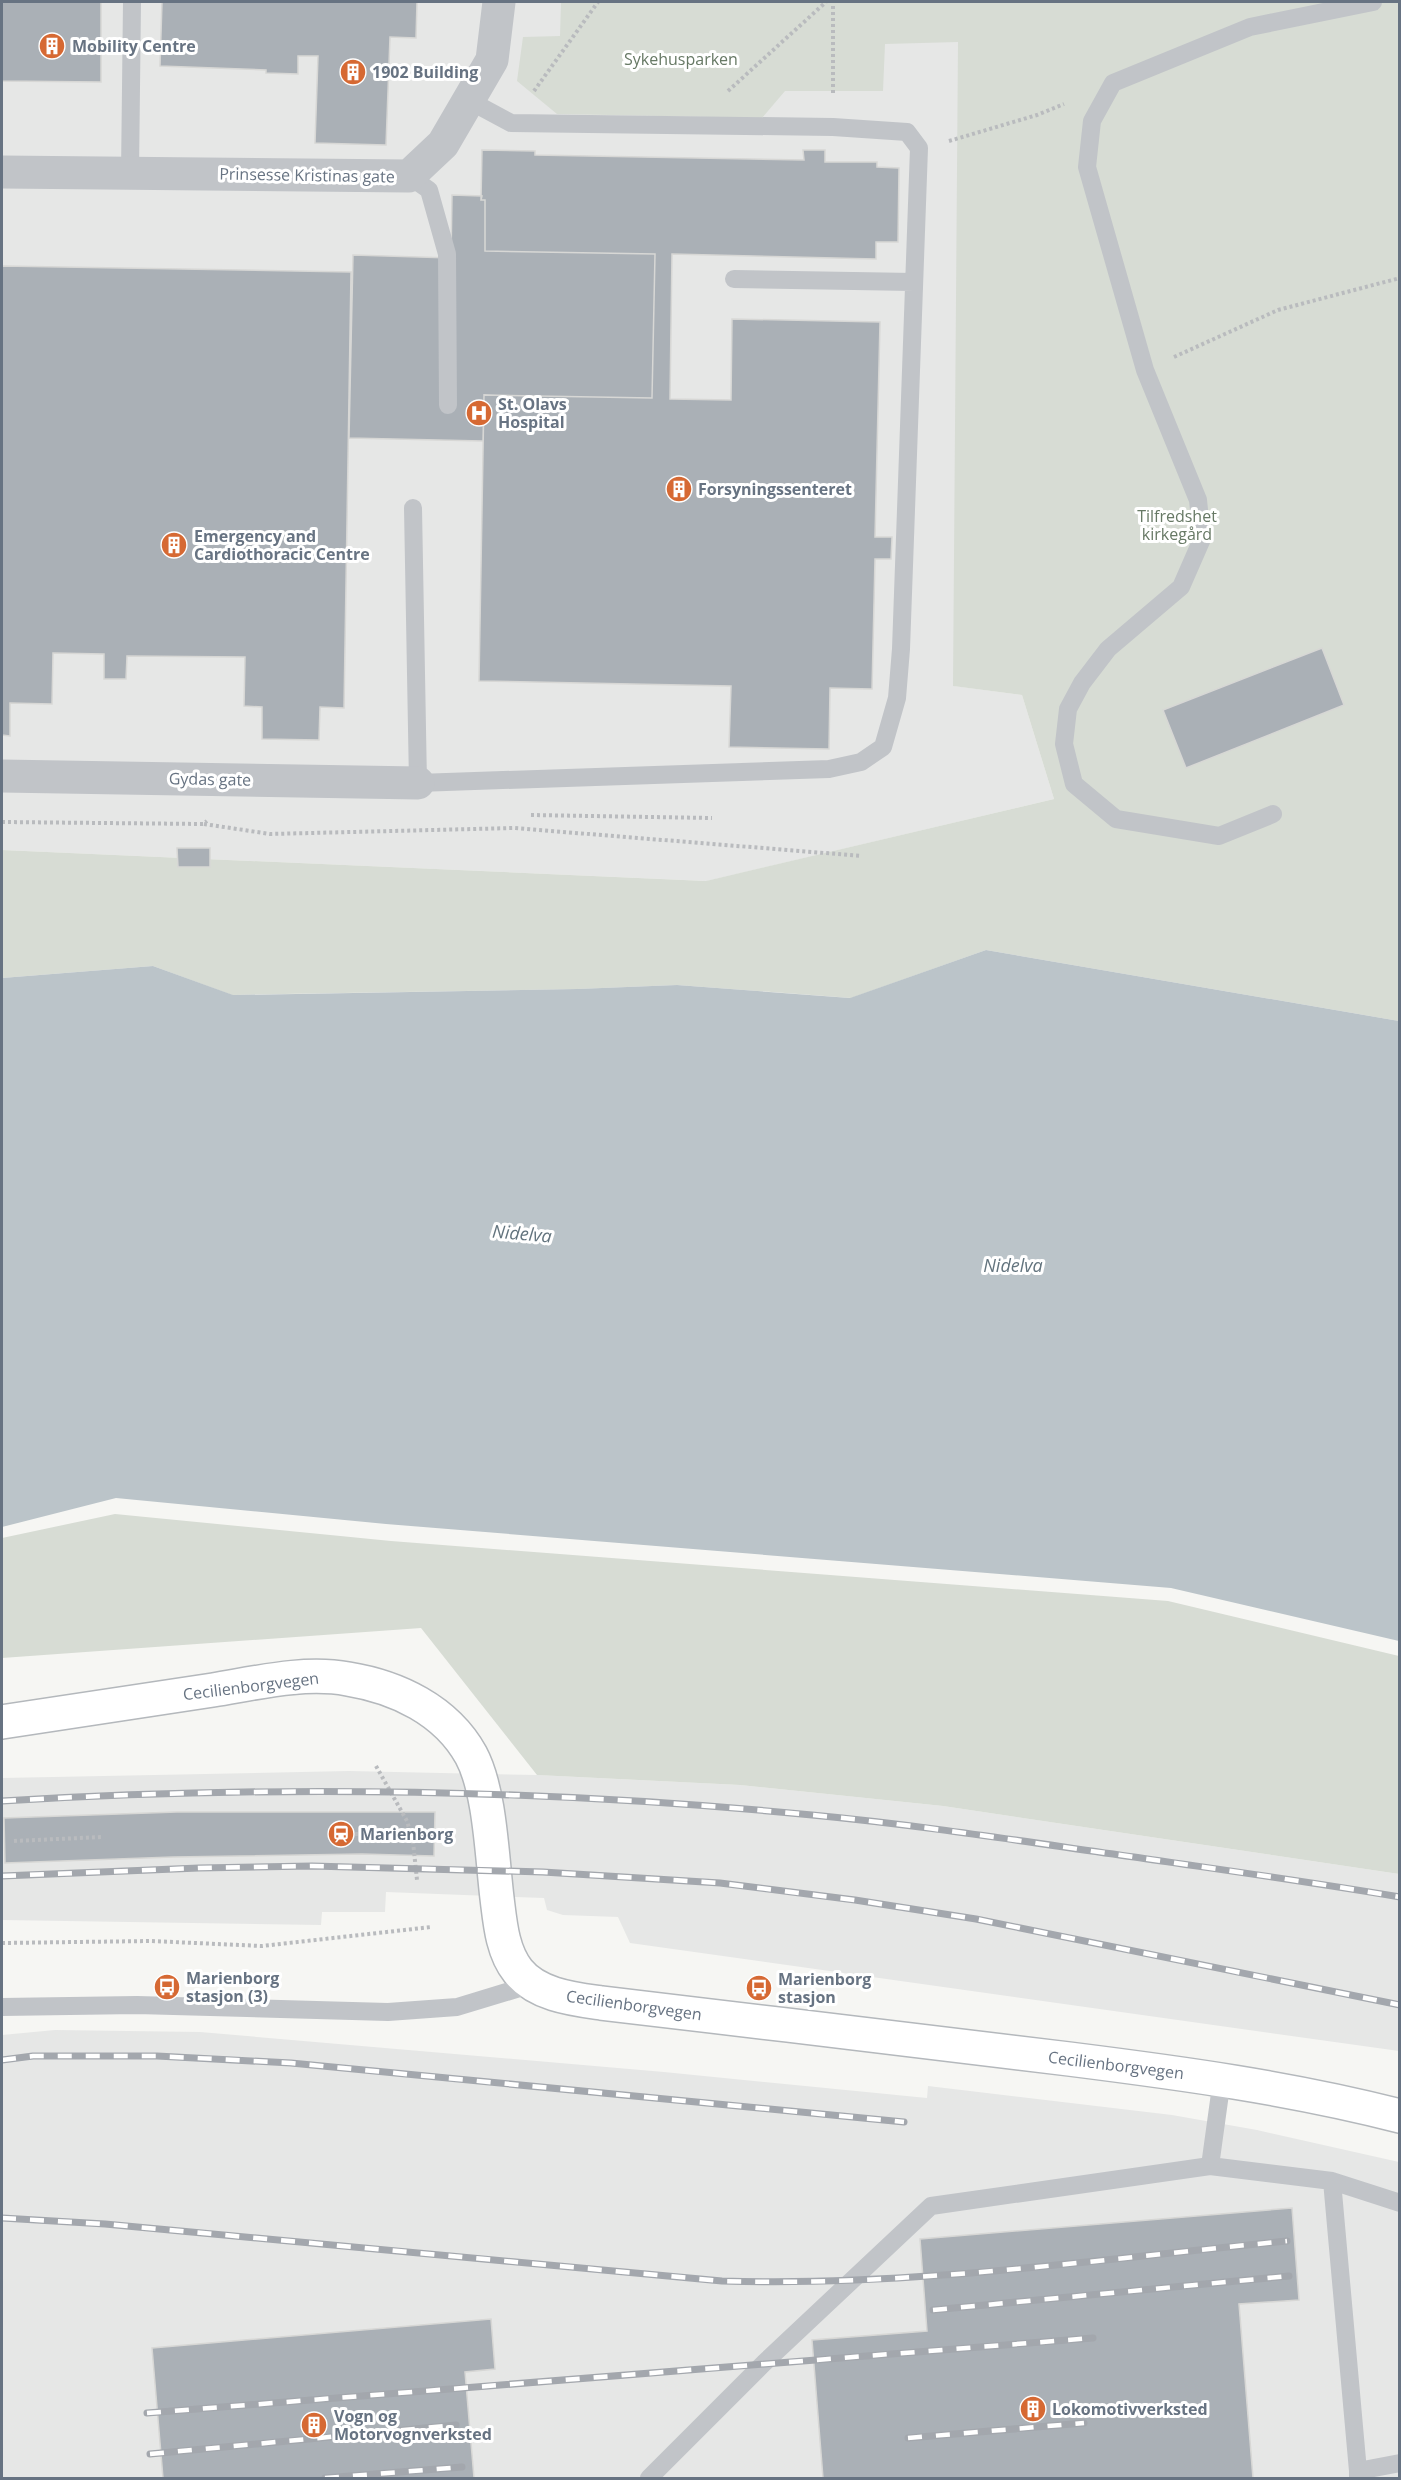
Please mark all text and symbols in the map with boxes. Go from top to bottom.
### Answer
building icon: Mobility Centre [37,31,67,61]
place label: Mobility Centre [72,35,196,57]
park label: Sykehusparken [624,48,738,70]
building icon: 1902 Building [338,57,368,87]
place label: 1902 Building [372,61,478,83]
street label: Prinsesse Kristinas gate [219,162,395,188]
place label: St. Olavs Hospital [498,393,567,433]
hospital icon: St. Olavs Hospital [464,398,494,428]
building icon: Forsyningssenteret [664,474,694,504]
place label: Forsyningssenteret [698,478,852,500]
park label: Tilfredshet kirkegård [1137,505,1217,545]
place label: Emergency and Cardiothoracic Centre [194,525,370,565]
building icon: Emergency and Cardiothoracic Centre [159,530,189,560]
street label: Gydas gate [169,767,251,791]
water label: Nidelva [491,1218,553,1248]
water label: Nidelva [983,1253,1043,1277]
street label: Cecilienborgvegen [182,1667,320,1705]
station icon: Marienborg [326,1819,356,1849]
place label: Marienborg [360,1823,453,1845]
place label: Marienborg stasjon (3) [186,1967,279,2007]
place label: Marienborg stasjon [778,1968,871,2008]
bus stop icon: Marienborg stasjon (3) [152,1972,182,2002]
bus stop icon: Marienborg stasjon [744,1973,774,2003]
street label: Cecilienborgvegen [565,1985,703,2025]
street label: Cecilienborgvegen [1047,2046,1185,2084]
building icon: Lokomotivverksted [1018,2394,1048,2424]
place label: Lokomotivverksted [1052,2398,1208,2420]
place label: Vogn og Motorvognverksted [334,2405,492,2445]
building icon: Vogn og Motorvognverksted [299,2410,329,2440]

